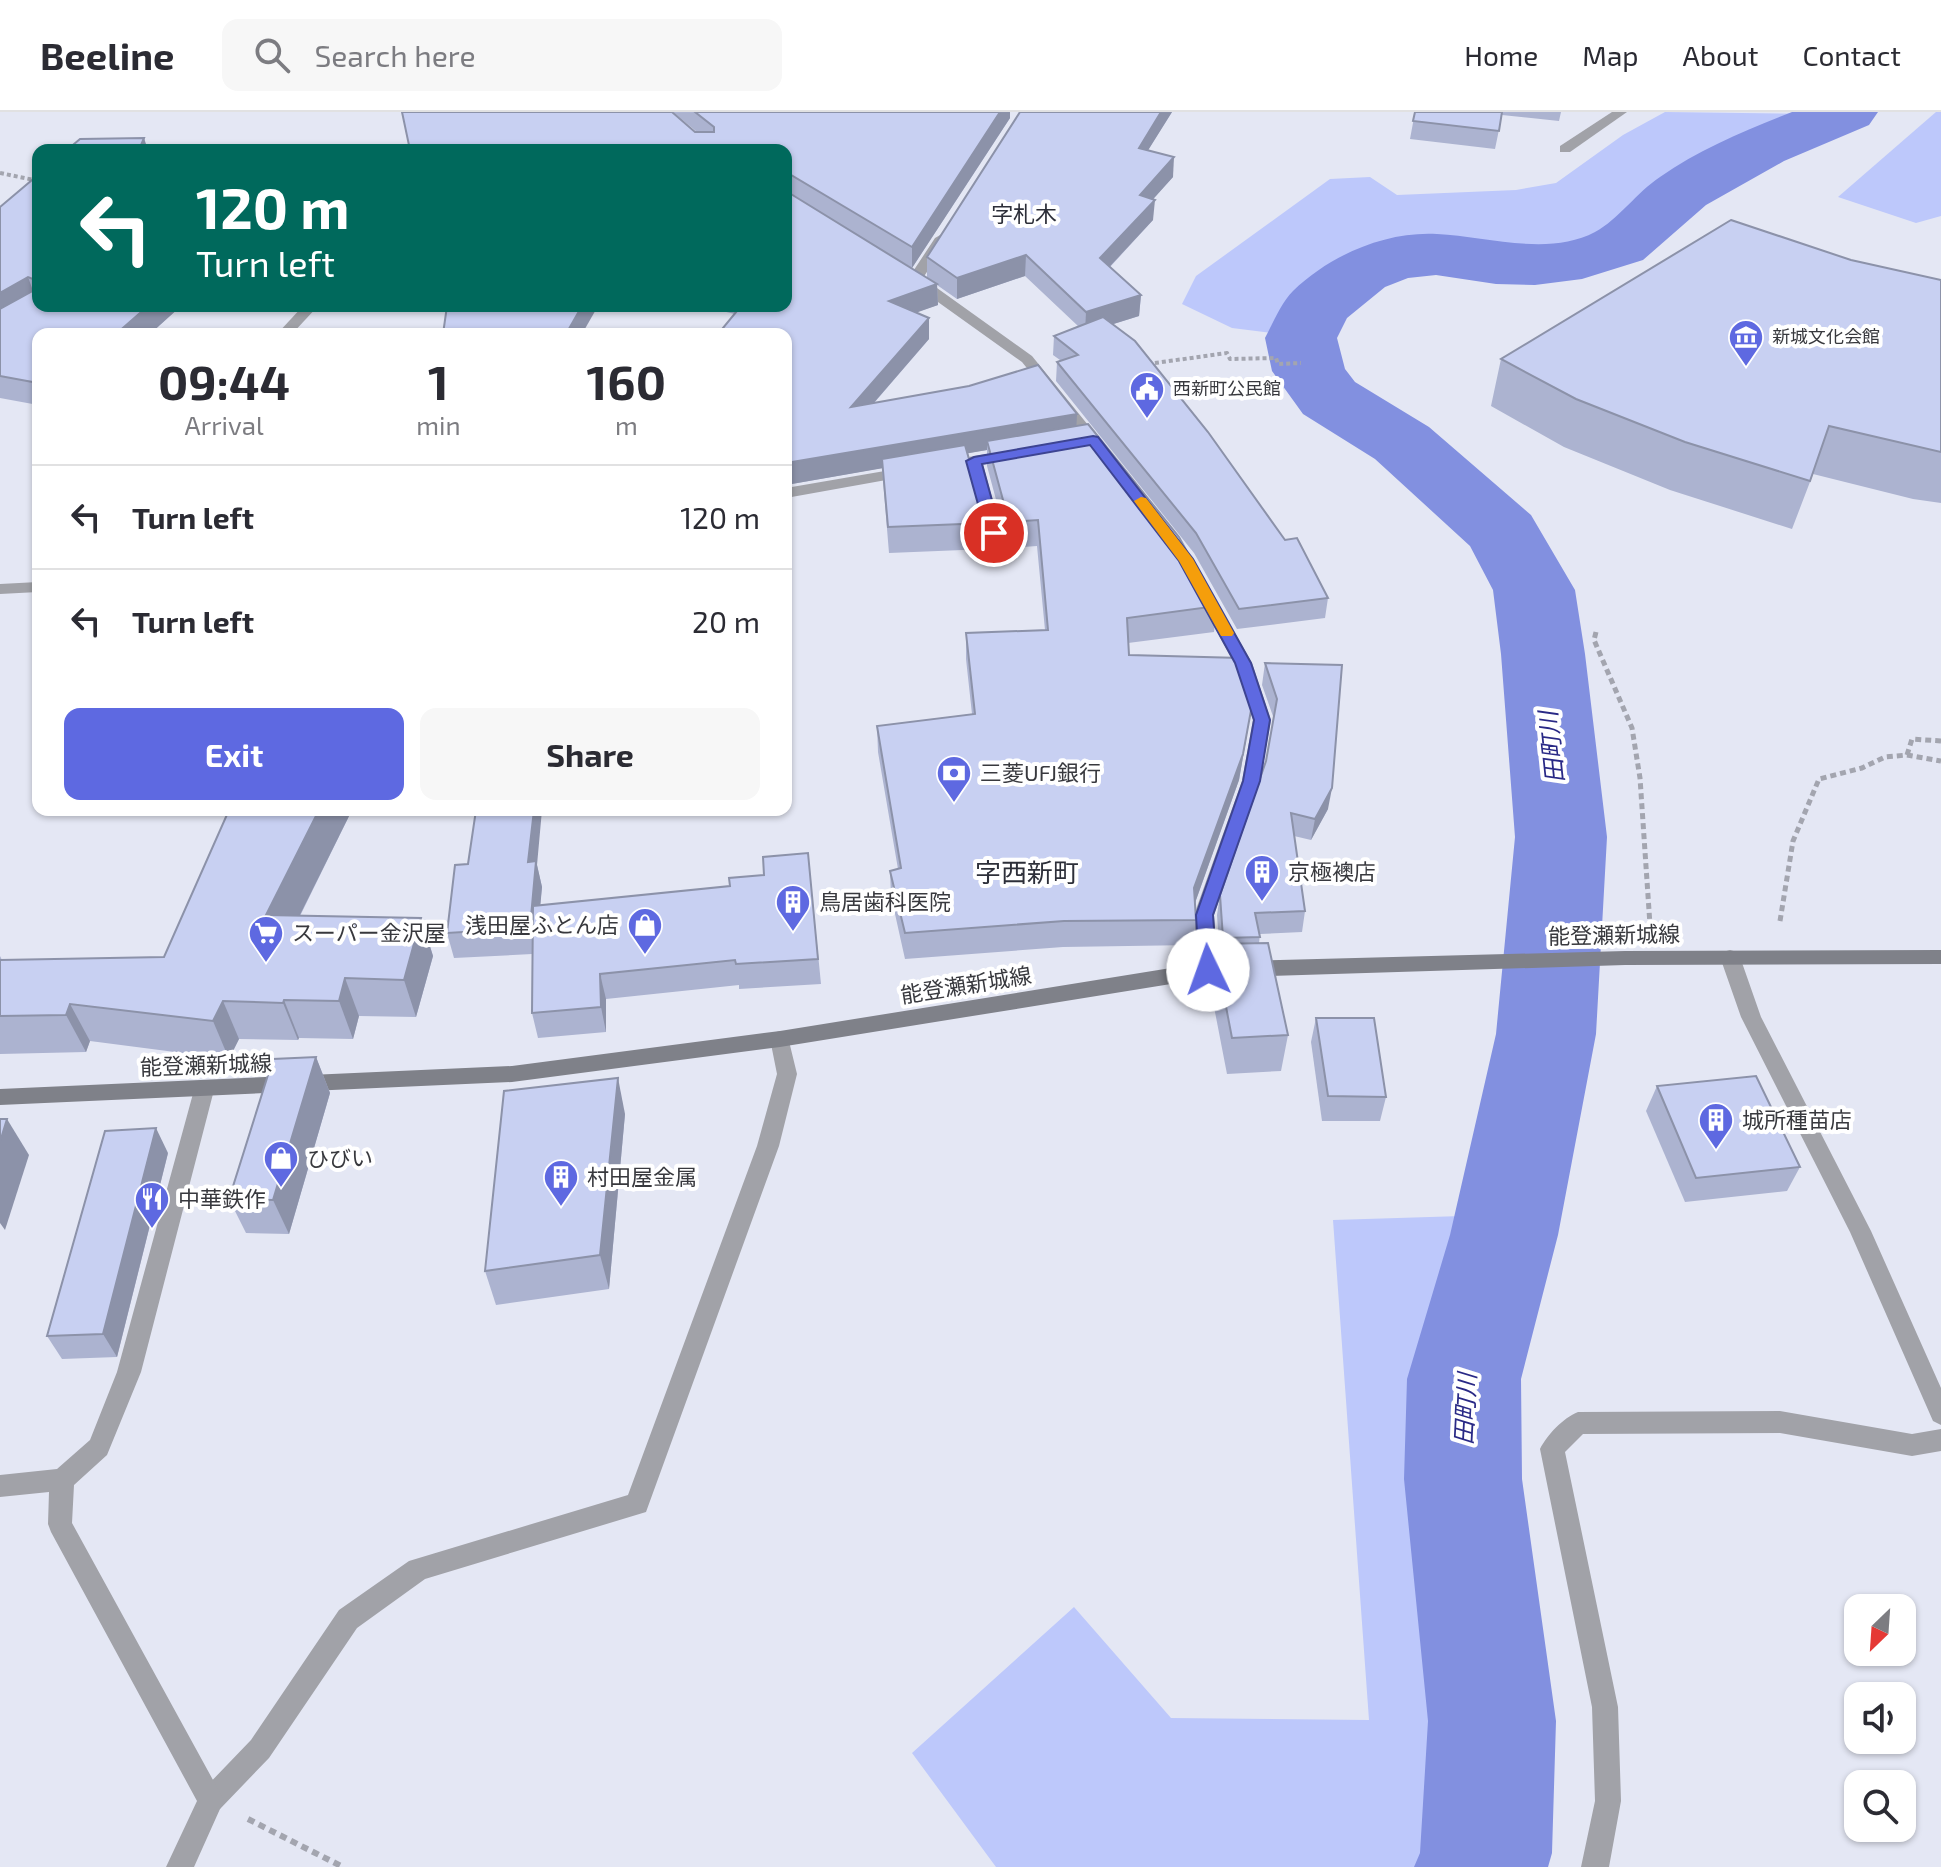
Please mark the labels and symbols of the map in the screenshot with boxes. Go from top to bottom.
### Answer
district label: 字札木 [991,200,1057,226]
museum icon: 新城文化会館 [1727,318,1765,368]
place label: 新城文化会館 [1772,325,1880,347]
public building icon: 西新町公民館 [1128,370,1166,420]
place label: 西新町公民館 [1173,377,1281,399]
pin [960,499,1028,567]
water label: 田町川 [1532,707,1569,784]
bank icon: 三菱UFJ銀行 [935,754,973,804]
place label: 三菱UFJ銀行 [980,759,1101,785]
building icon: 京極襖店 [1243,853,1281,903]
district label: 字西新町 [975,856,1079,887]
place label: 京極襖店 [1288,858,1376,884]
building icon: 鳥居歯科医院 [774,883,812,933]
place label: 鳥居歯科医院 [819,888,951,914]
shop icon: 浅田屋ふとん店 [626,906,664,956]
place label: 浅田屋ふとん店 [465,911,619,937]
supermarket icon: スーパー金沢屋 [247,914,285,964]
place label: スーパー金沢屋 [292,919,446,945]
street label: 能登瀬新城線 [1548,920,1680,948]
position arrow [1166,928,1250,1012]
street label: 能登瀬新城線 [899,961,1033,1007]
street label: 能登瀬新城線 [140,1049,272,1079]
building icon: 城所種苗店 [1697,1101,1735,1151]
place label: 城所種苗店 [1742,1106,1852,1132]
shop icon: ひびい [262,1139,300,1189]
place label: ひびい [307,1144,373,1170]
building icon: 村田屋金属 [542,1158,580,1208]
place label: 村田屋金属 [587,1163,697,1189]
restaurant icon: 中華鉄作 [133,1180,171,1230]
place label: 中華鉄作 [178,1185,266,1211]
water label: 田町川 [1448,1369,1481,1446]
north arrow [1844,1594,1916,1666]

